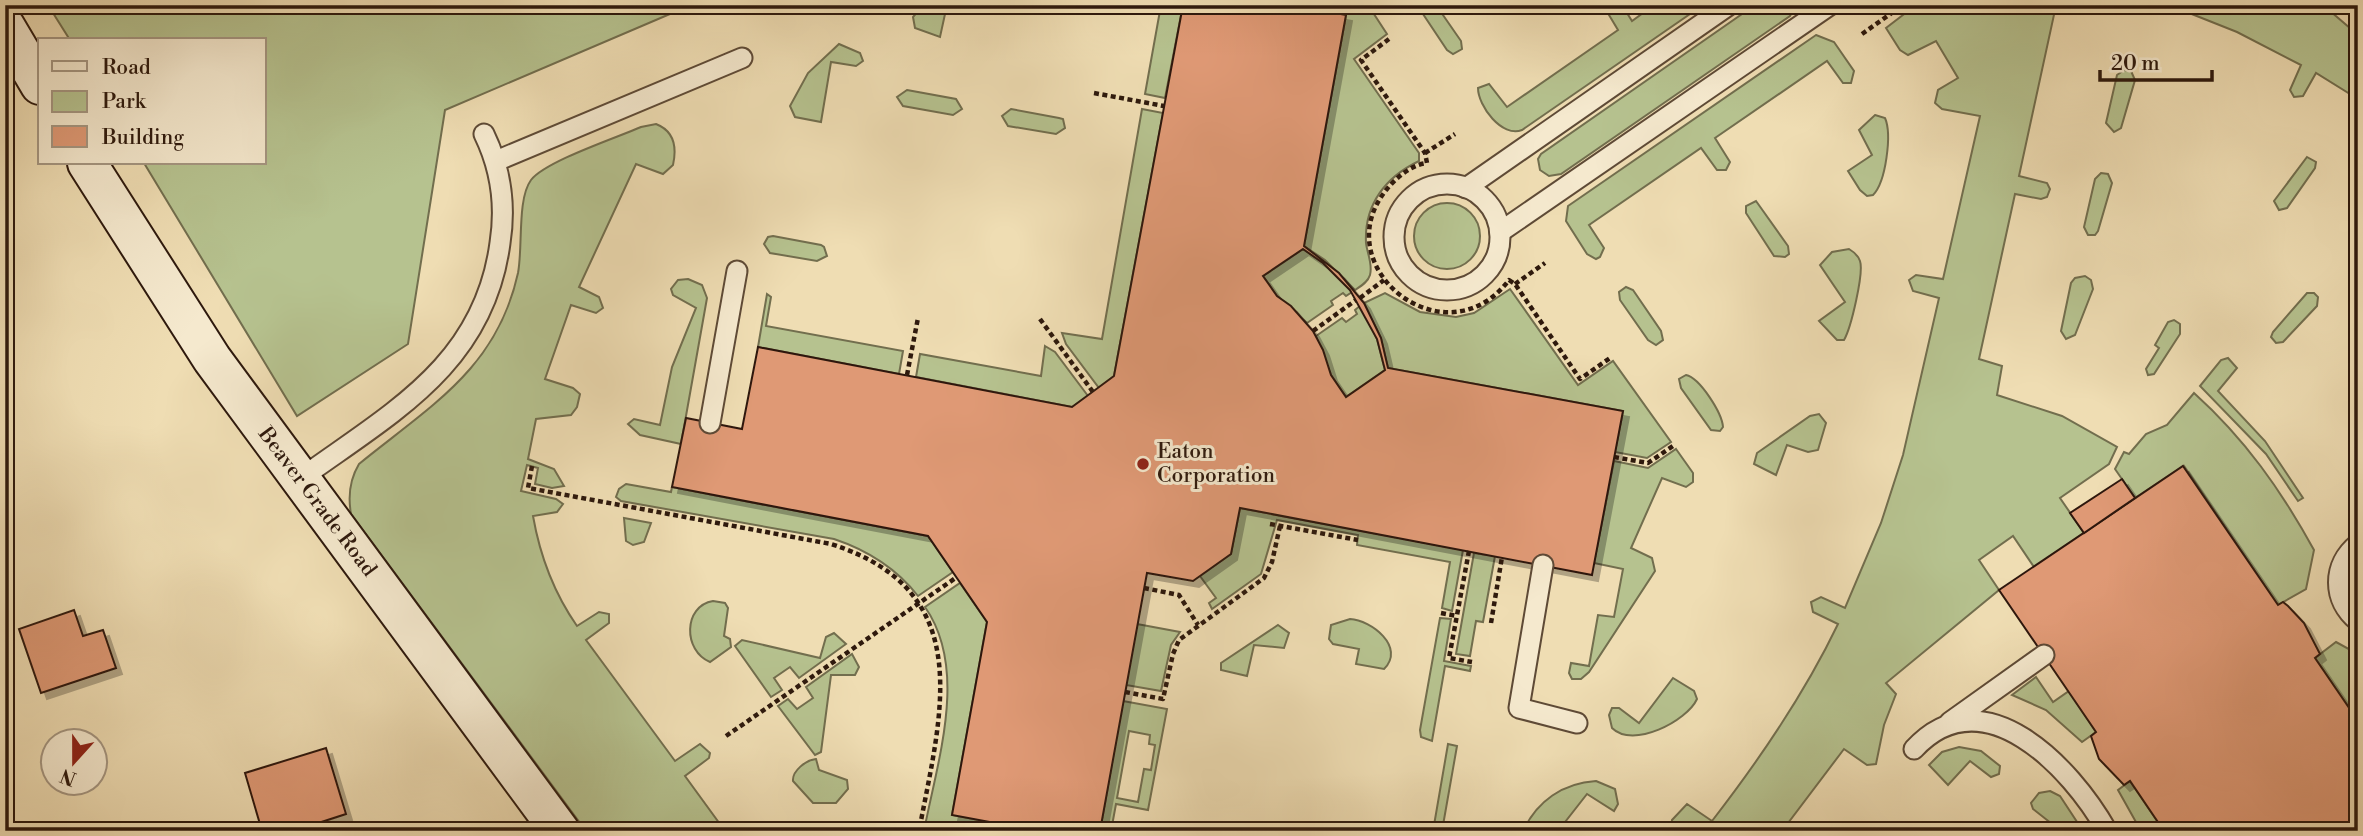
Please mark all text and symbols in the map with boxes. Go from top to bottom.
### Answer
legend [38,38,266,164]
scale bar [2100,38,2212,82]
text: 20 m [2111,51,2160,77]
text: Road [102,55,151,81]
text: Park [102,89,147,115]
text: Building [101,125,184,151]
street label: Beaver Grade Road [252,421,382,582]
place label: Eaton Corporation [1157,439,1276,489]
marker: Eaton Corporation [1135,456,1151,472]
north arrow [38,728,108,798]
text: N [57,763,80,791]

